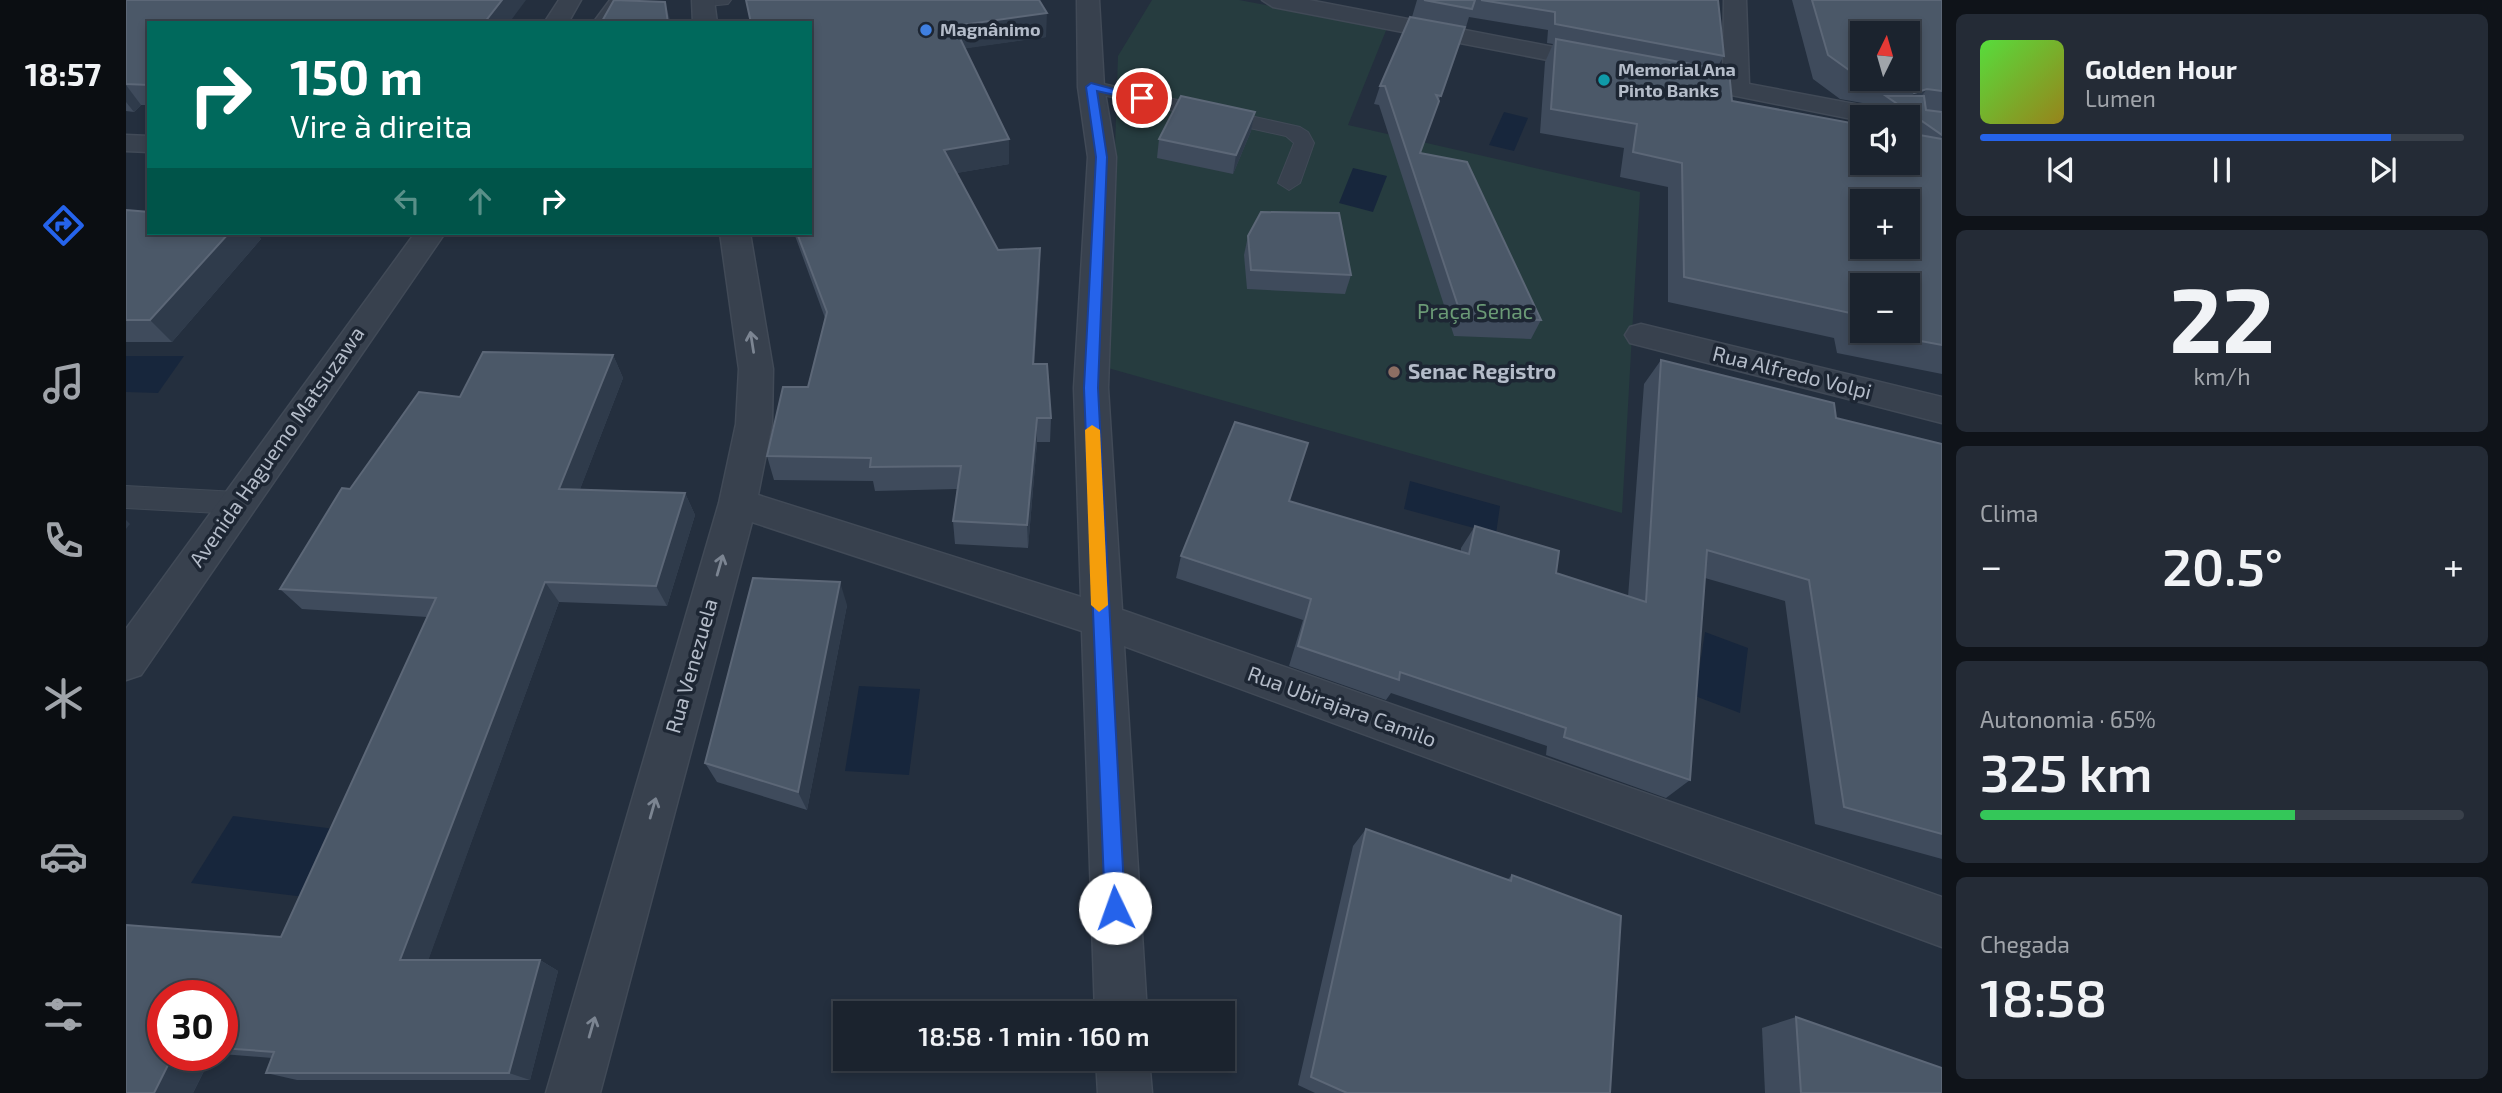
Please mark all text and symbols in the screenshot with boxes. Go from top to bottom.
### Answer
place label: Magnânimo [940,18,1041,40]
north arrow [1850,21,1920,91]
map controls [1850,21,1920,343]
marker: Magnânimo [918,22,934,38]
text: 150 m [290,46,423,105]
icon: right [175,49,266,140]
text: Golden Hour [2085,53,2237,84]
text: 18:57 [25,54,101,92]
place label: Memorial Ana Pinto Banks [1618,58,1736,101]
pin [1112,68,1172,128]
marker: Memorial Ana Pinto Banks [1596,72,1612,88]
icon: arrive [1123,79,1161,117]
text: Lumen [2085,84,2156,112]
button: sound [1850,105,1920,175]
text: Vire à direita [290,106,472,144]
icon: previous [2042,151,2080,189]
icon: pause [2203,151,2241,189]
icon: next [2364,151,2402,189]
icon: left [388,182,426,220]
icon: ahead [461,182,499,220]
icon: right [534,182,572,220]
button: + [1850,189,1920,259]
icon: directions [39,201,88,250]
text: 22 [2169,262,2275,371]
button: − [1850,273,1920,343]
park label: Praça Senac [1417,298,1533,325]
street label: Avenida Haguemo Matsuzawa [183,321,369,571]
one-way arrow [745,331,758,354]
street label: Rua Alfredo Volpi [1710,340,1874,403]
place label: Senac Registro [1408,358,1556,383]
icon: music [39,359,88,408]
text: km/h [2193,362,2251,390]
marker: Senac Registro [1386,364,1402,380]
text: Clima [1980,499,2038,527]
icon: phone [39,516,88,565]
text: 20.5° [2162,534,2283,596]
text: − [1980,542,2002,588]
text: + [2443,542,2464,588]
one-way arrow [715,555,728,577]
street label: Rua Venezuela [659,595,722,736]
street label: Rua Ubirajara Camilo [1244,660,1440,752]
icon: climate [39,674,88,723]
text: Autonomia · 65% [1980,705,2156,733]
text: 325 km [1980,740,2152,802]
one-way arrow [647,797,660,819]
icon: car [39,832,88,881]
position arrow [1078,871,1152,945]
text: Chegada [1980,930,2070,958]
text: 18:58 [1980,965,2107,1027]
speed limit sign: 30 [147,980,238,1071]
icon: filters [39,990,88,1039]
one-way arrow [586,1016,599,1038]
text: 18:58 · 1 min · 160 m [918,1020,1150,1051]

